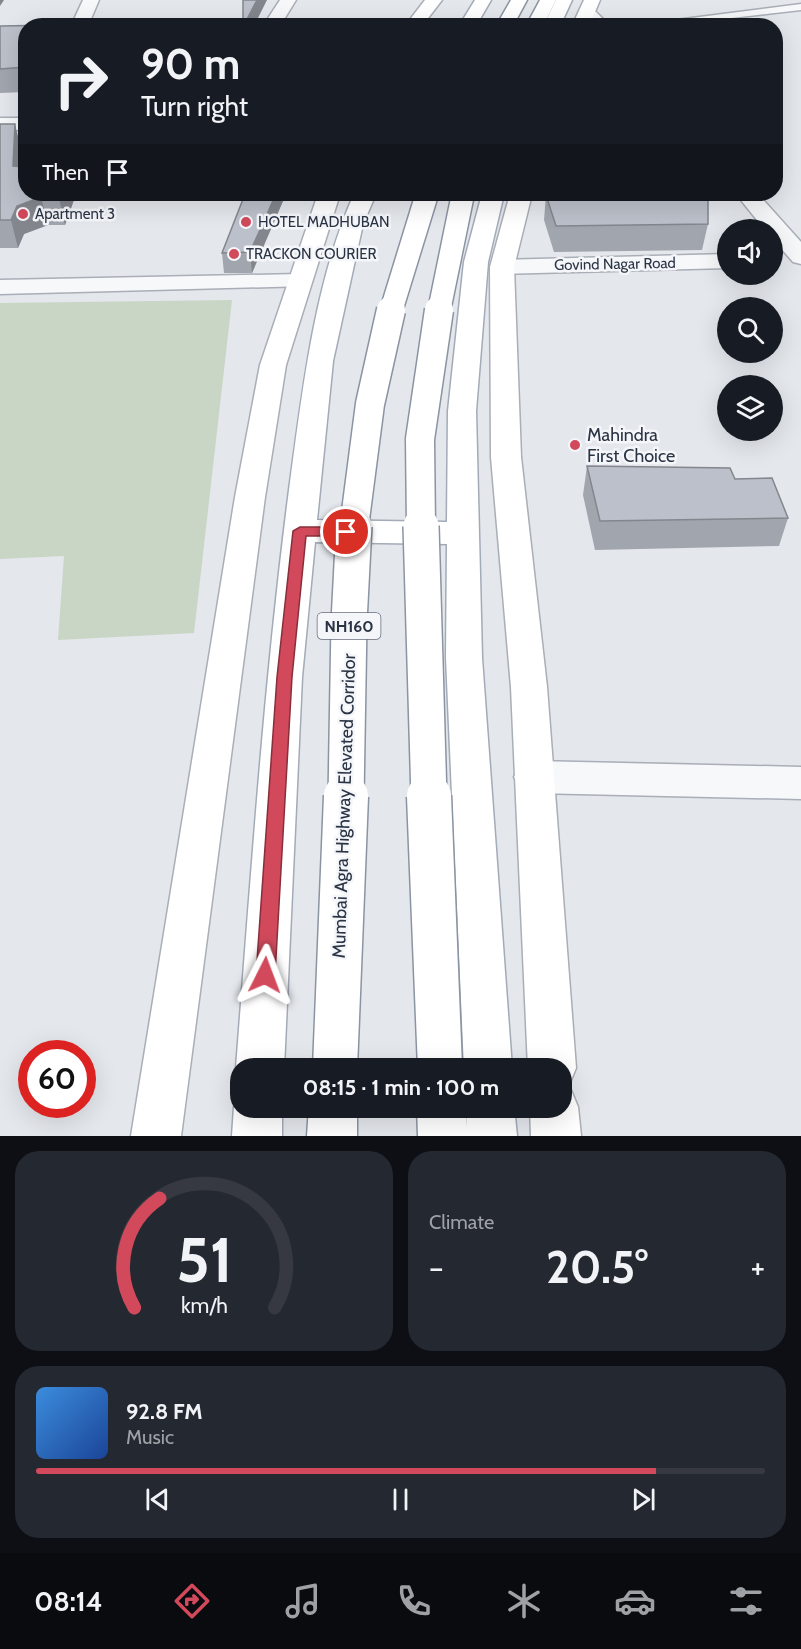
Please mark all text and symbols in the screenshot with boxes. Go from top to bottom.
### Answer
text: 90 m [141,38,240,90]
icon: right [42,42,120,120]
text: Turn right [141,90,248,123]
icon: arrive [101,156,134,189]
text: Then [42,159,89,186]
place label: Apartment 3 [35,205,115,223]
marker: Apartment 3 [16,207,30,221]
place label: HOTEL MADHUBAN [258,213,390,231]
marker: HOTEL MADHUBAN [239,215,253,229]
map controls [717,219,783,441]
button: sound [717,219,783,285]
place label: TRACKON COURIER [246,245,377,263]
marker: TRACKON COURIER [227,247,241,261]
street label: Govind Nagar Road [554,254,676,274]
button: search [717,297,783,363]
button: layers [717,375,783,441]
place label: Mahindra First Choice [587,424,675,467]
marker: Mahindra First Choice [568,438,582,452]
pin [320,506,371,557]
icon: arrive [329,515,362,548]
road number: NH160 [318,613,380,639]
street label: Mumbai Agra Highway Elevated Corridor [328,653,360,959]
position arrow [233,943,297,1007]
speed limit sign: 60 [18,1040,96,1118]
text: 08:15 · 1 min · 100 m [303,1074,499,1101]
text: Climate [429,1210,494,1234]
text: 51 [176,1222,232,1298]
text: 20.5° [546,1240,648,1294]
text: − [429,1247,444,1287]
text: + [750,1247,765,1287]
text: km/h [181,1292,227,1318]
text: 92.8 FM [126,1398,203,1425]
text: Music [126,1425,174,1449]
icon: previous [141,1483,174,1516]
icon: pause [384,1483,417,1516]
icon: next [627,1483,660,1516]
icon: directions [171,1580,213,1622]
icon: music [282,1580,324,1622]
icon: phone [393,1580,435,1622]
icon: climate [503,1580,545,1622]
icon: car [614,1580,656,1622]
icon: filters [725,1580,767,1622]
text: 08:14 [34,1585,102,1618]

